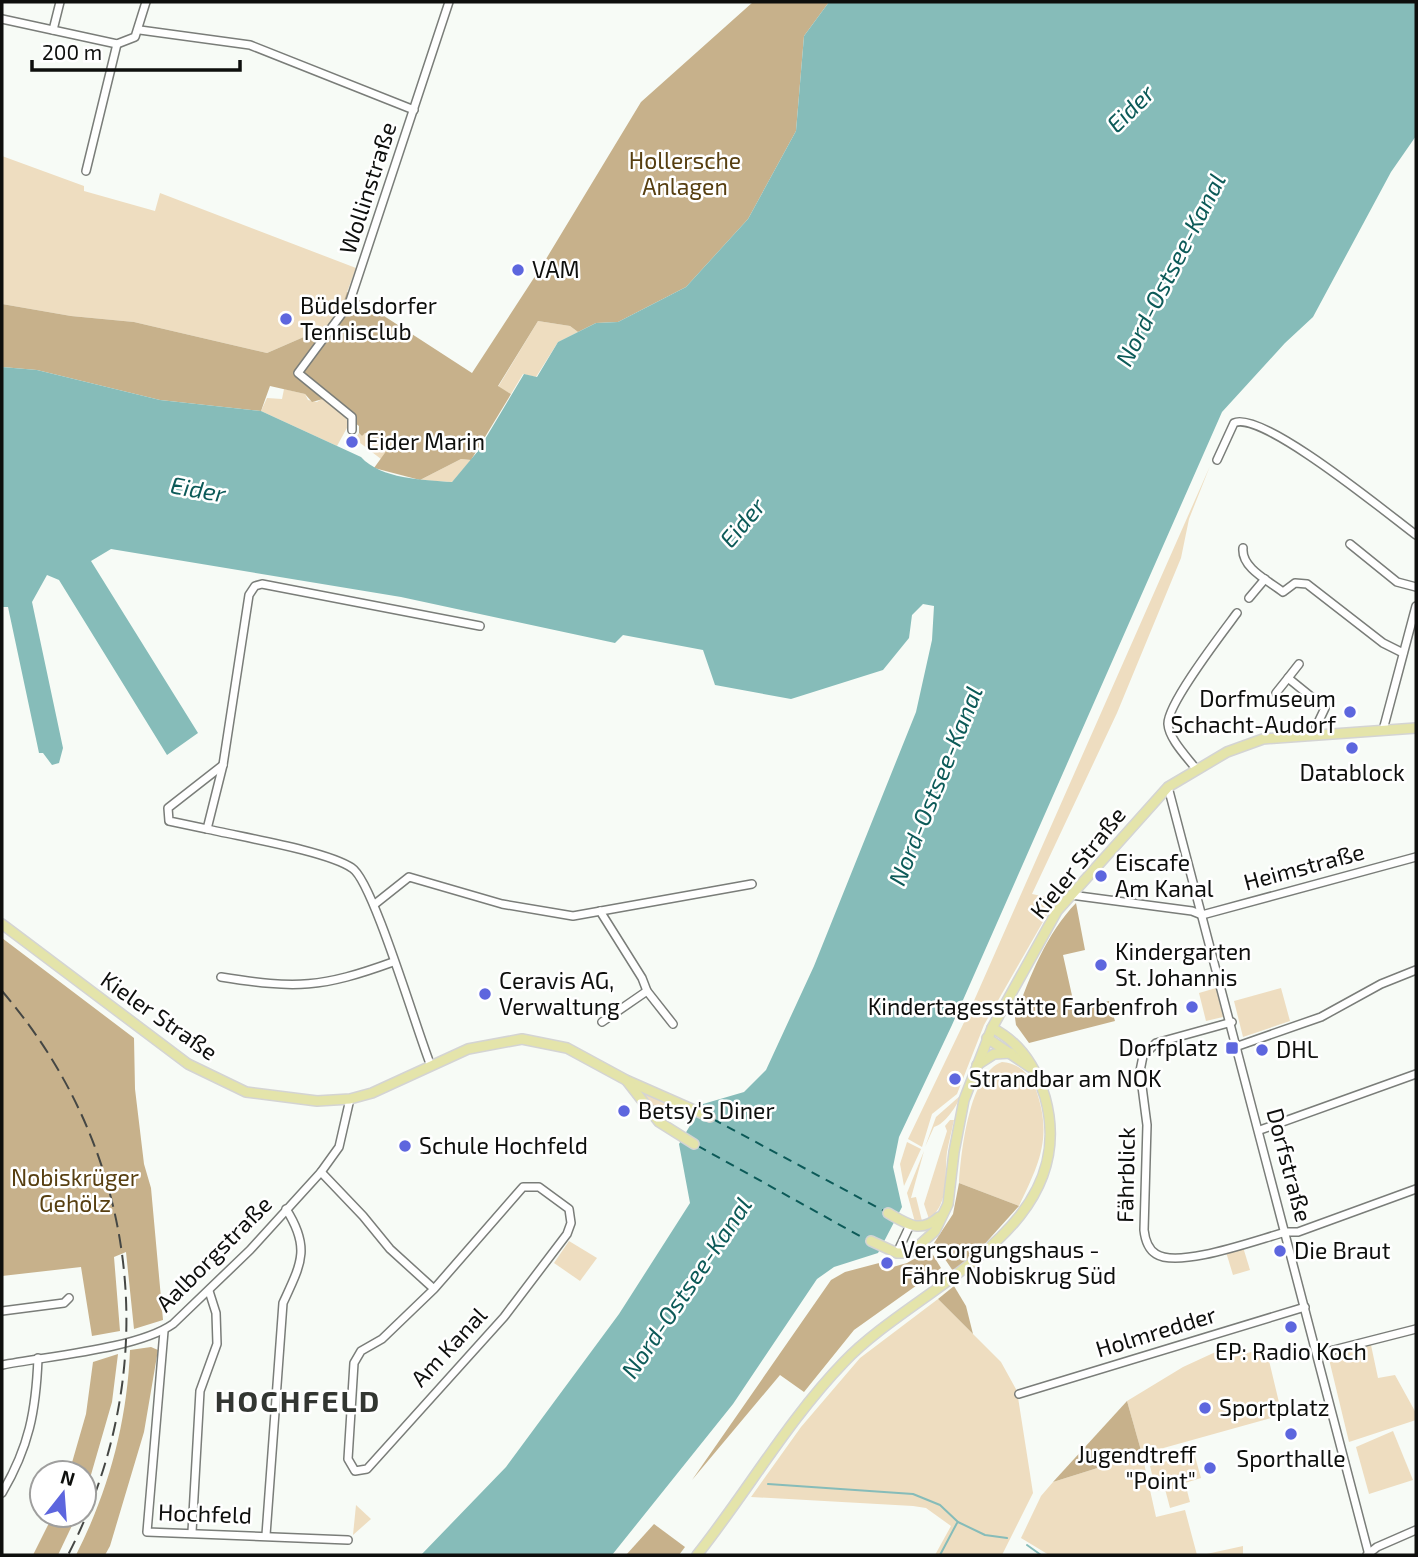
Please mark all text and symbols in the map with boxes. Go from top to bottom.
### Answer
scale bar [32,28,240,72]
text: 200 m [42,39,102,64]
water label: Eider [1100,78,1160,138]
street label: Wollinstraße [333,118,402,257]
park label: Hollersche Anlagen [629,146,741,200]
water label: Nord-Ostsee-Kanal [1109,168,1231,370]
place label: VAM [532,255,580,283]
marker: VAM [510,262,526,278]
place label: Büdelsdorfer Tennisclub [300,291,437,345]
marker: Büdelsdorfer Tennisclub [278,311,294,327]
place label: Eider Marin [366,427,485,455]
marker: Eider Marin [344,434,360,450]
water label: Eider [168,469,229,508]
water label: Eider [713,491,771,553]
water label: Nord-Ostsee-Kanal [881,682,988,889]
place label: Dorfmuseum Schacht-Audorf [1171,684,1337,738]
marker: Dorfmuseum Schacht-Audorf [1342,704,1358,720]
marker: Datablock [1344,740,1360,756]
place label: Datablock [1299,758,1405,786]
street label: Kieler Straße [1024,801,1131,924]
street label: Heimstraße [1240,836,1367,896]
place label: Eiscafe Am Kanal [1115,848,1214,902]
marker: Eiscafe Am Kanal [1093,868,1109,884]
place label: Kindergarten St. Johannis [1115,937,1251,991]
marker: Kindergarten St. Johannis [1093,957,1109,973]
street label: Kieler Straße [96,965,223,1066]
place label: Ceravis AG, Verwaltung [499,966,620,1020]
marker: Ceravis AG, Verwaltung [477,986,493,1002]
place label: Kindertagesstätte Farbenfroh [868,992,1178,1020]
marker: Kindertagesstätte Farbenfroh [1184,999,1200,1015]
place label: Dorfplatz [1118,1033,1218,1061]
place label: DHL [1276,1035,1319,1063]
marker: Dorfplatz [1224,1040,1240,1056]
marker: DHL [1254,1042,1270,1058]
place label: Strandbar am NOK [969,1064,1162,1092]
marker: Strandbar am NOK [947,1071,963,1087]
place label: Betsy's Diner [638,1096,775,1124]
marker: Betsy's Diner [616,1103,632,1119]
street label: Dorfstraße [1261,1105,1319,1225]
street label: Fährblick [1110,1127,1140,1223]
place label: Schule Hochfeld [419,1131,588,1159]
marker: Schule Hochfeld [397,1138,413,1154]
park label: Nobiskrüger Gehölz [11,1163,139,1217]
street label: Aalborgstraße [150,1190,277,1317]
water label: Nord-Ostsee-Kanal [614,1191,757,1383]
place label: Versorgungshaus - Fähre Nobiskrug Süd [901,1235,1116,1289]
place label: Die Braut [1294,1236,1391,1264]
marker: Die Braut [1272,1243,1288,1259]
marker: Versorgungshaus - Fähre Nobiskrug Süd [879,1255,895,1271]
street label: Holmredder [1092,1299,1219,1363]
street label: Am Kanal [404,1301,492,1392]
marker: EP: Radio Koch [1283,1319,1299,1335]
place label: EP: Radio Koch [1215,1337,1367,1365]
district label: HOCHFELD [215,1382,381,1418]
place label: Sportplatz [1219,1393,1330,1421]
marker: Sportplatz [1197,1400,1213,1416]
marker: Sporthalle [1283,1426,1299,1442]
place label: Jugendtreff "Point" [1077,1440,1197,1494]
place label: Sporthalle [1236,1444,1346,1472]
north arrow [28,1459,98,1529]
marker: Jugendtreff "Point" [1202,1460,1218,1476]
text: N [58,1464,78,1490]
street label: Hochfeld [158,1497,252,1529]

